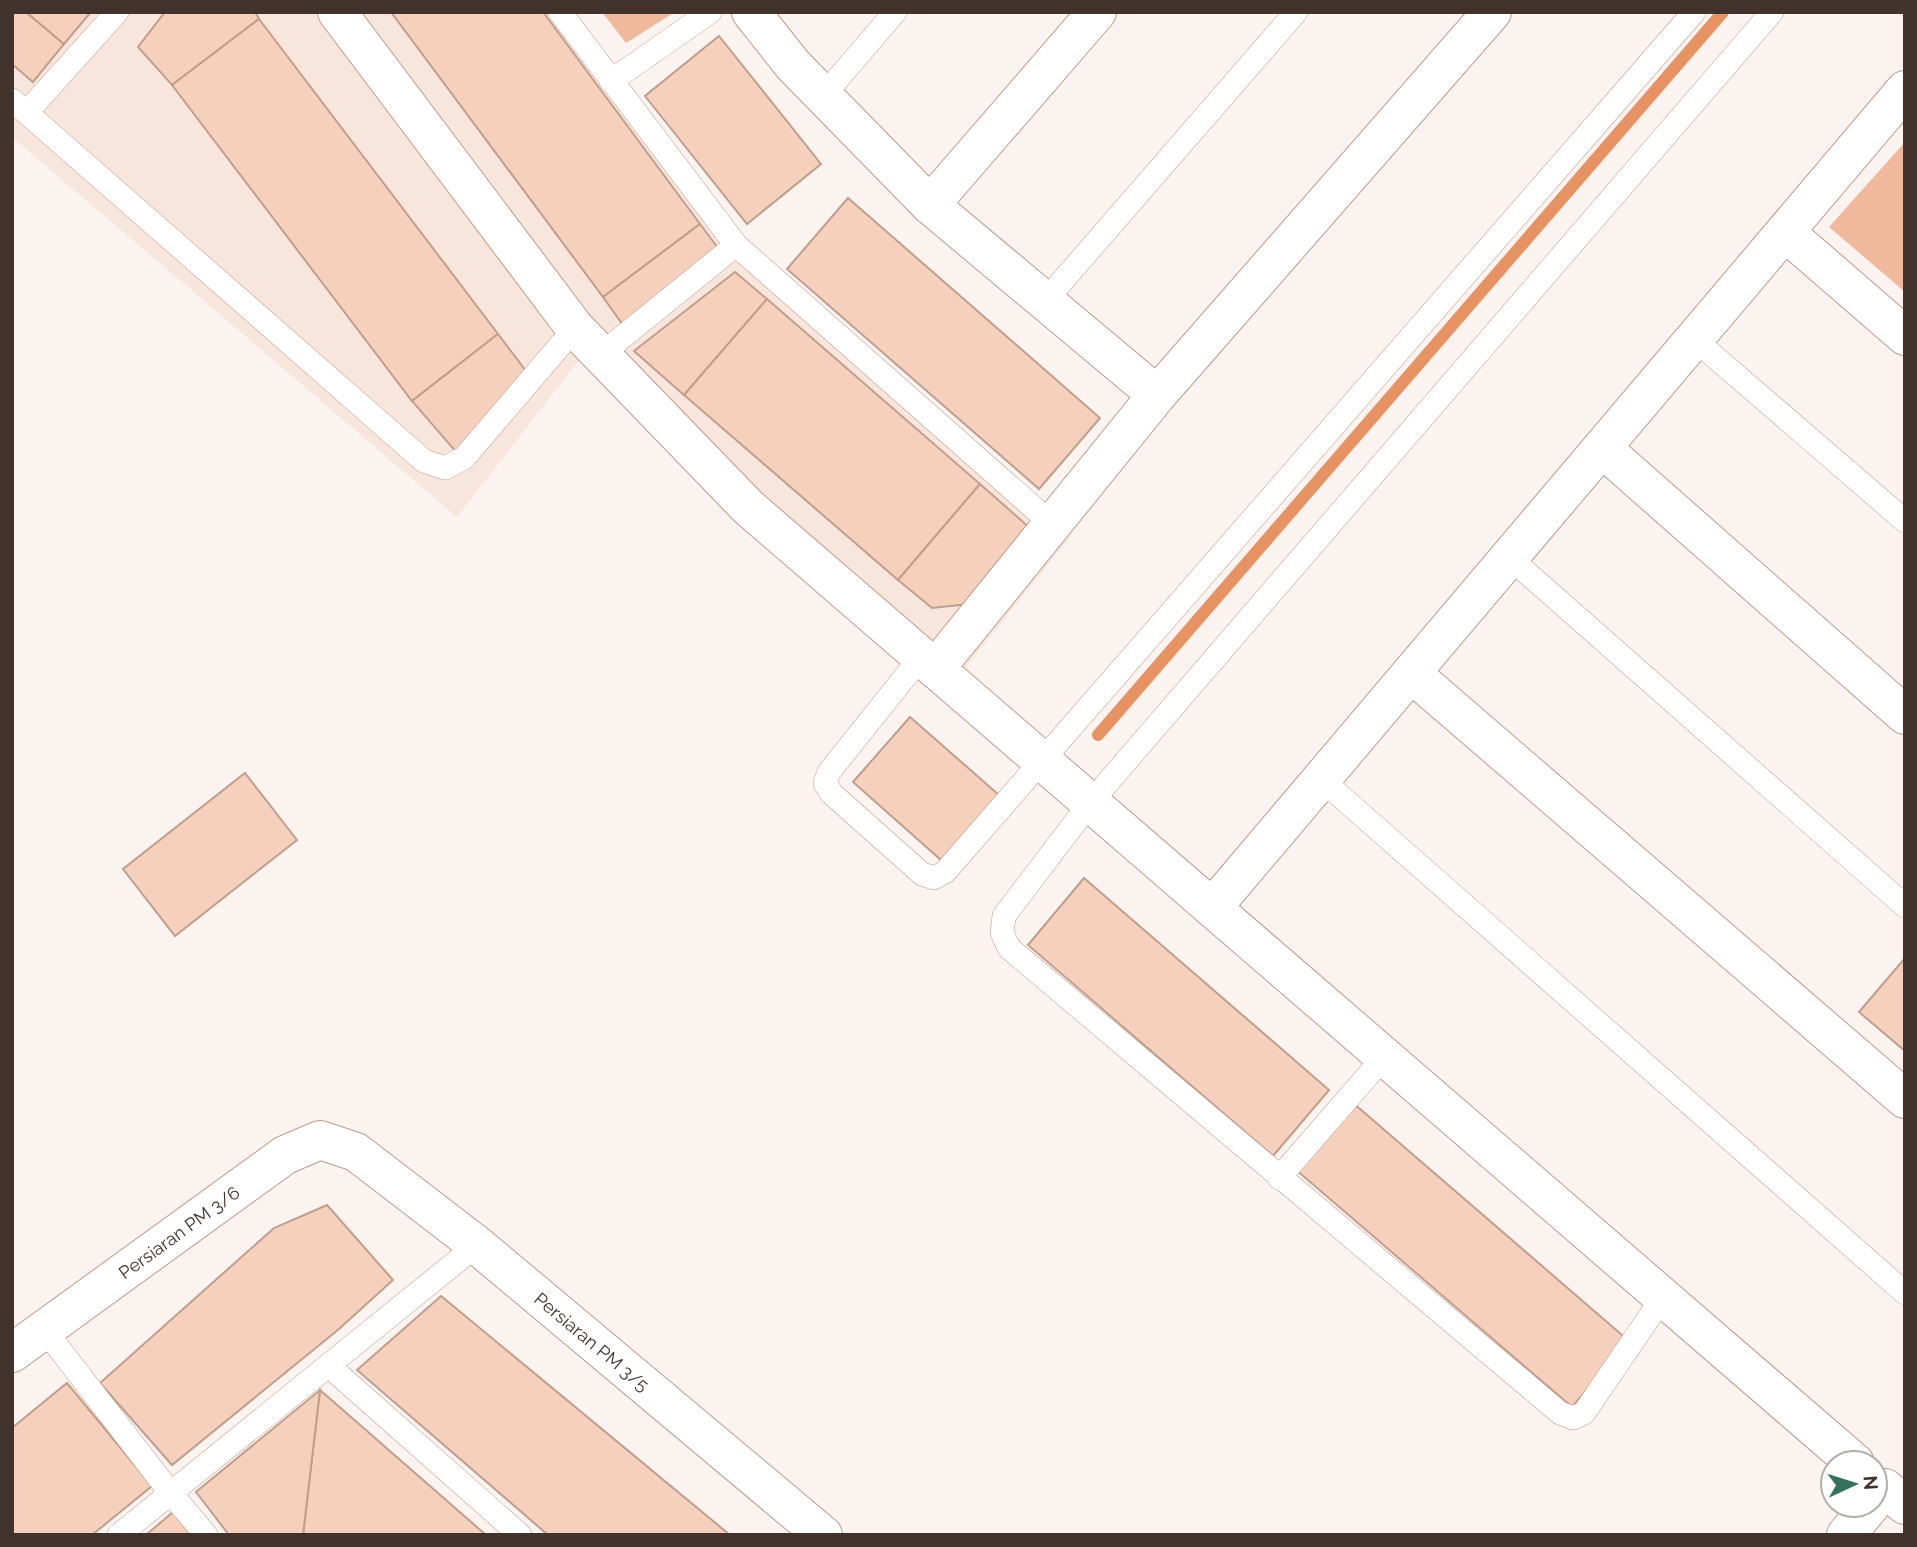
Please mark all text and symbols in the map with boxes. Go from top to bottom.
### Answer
street label: Persiaran PM 3/6 [114,1181,243,1283]
street label: Persiaran PM 3/5 [531,1288,654,1395]
north arrow [1819,1449,1889,1519]
text: N [1859,1475,1882,1491]

